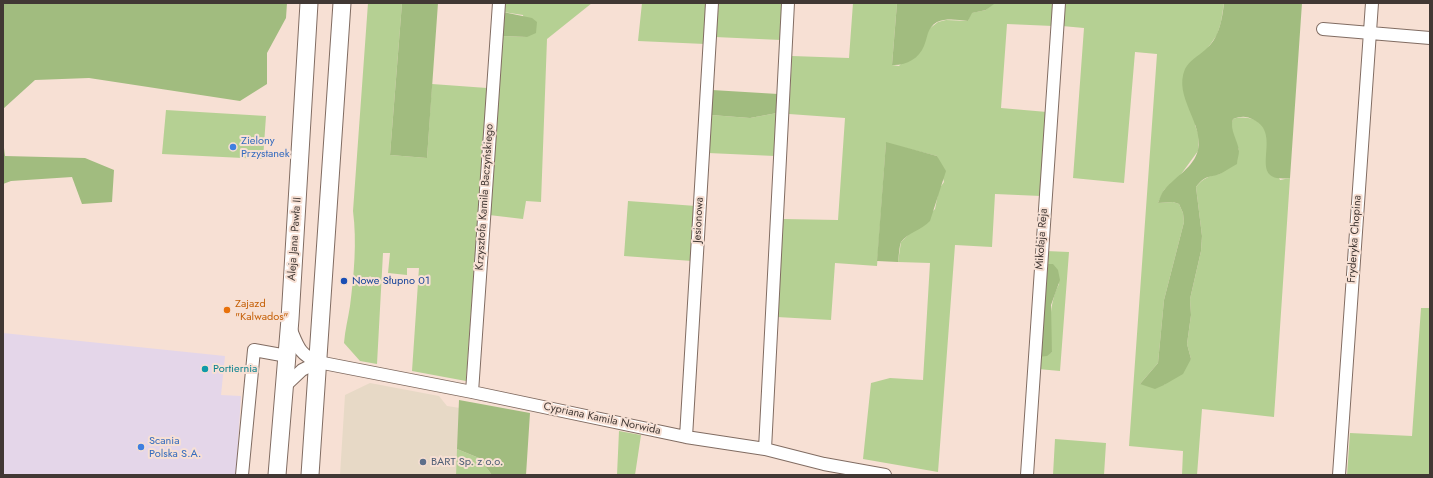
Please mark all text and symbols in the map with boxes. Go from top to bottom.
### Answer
street label: Krzysztofa Kamila Baczyńskiego [473,123,497,271]
place label: Zielony Przystanek [241,134,290,160]
marker: Zielony Przystanek [228,142,238,152]
street label: Fryderyka Chopina [1345,195,1365,283]
street label: Aleja Jana Pawła II [285,197,305,281]
street label: Jesionowa [691,197,707,243]
street label: Mikołaja Reja [1033,208,1051,270]
place label: Nowe Słupno 01 [352,274,430,288]
marker: Nowe Słupno 01 [339,276,349,286]
place label: Zajazd "Kalwados" [235,297,288,323]
marker: Zajazd "Kalwados" [222,305,232,315]
place label: Portiernia [213,362,257,376]
marker: Portiernia [200,364,210,374]
street label: Cypriana Kamila Norwida [542,400,662,438]
place label: Scania Polska S.A. [149,434,201,460]
marker: Scania Polska S.A. [136,442,146,452]
place label: BART Sp. z o.o. [431,455,503,469]
marker: BART Sp. z o.o. [418,457,428,467]

